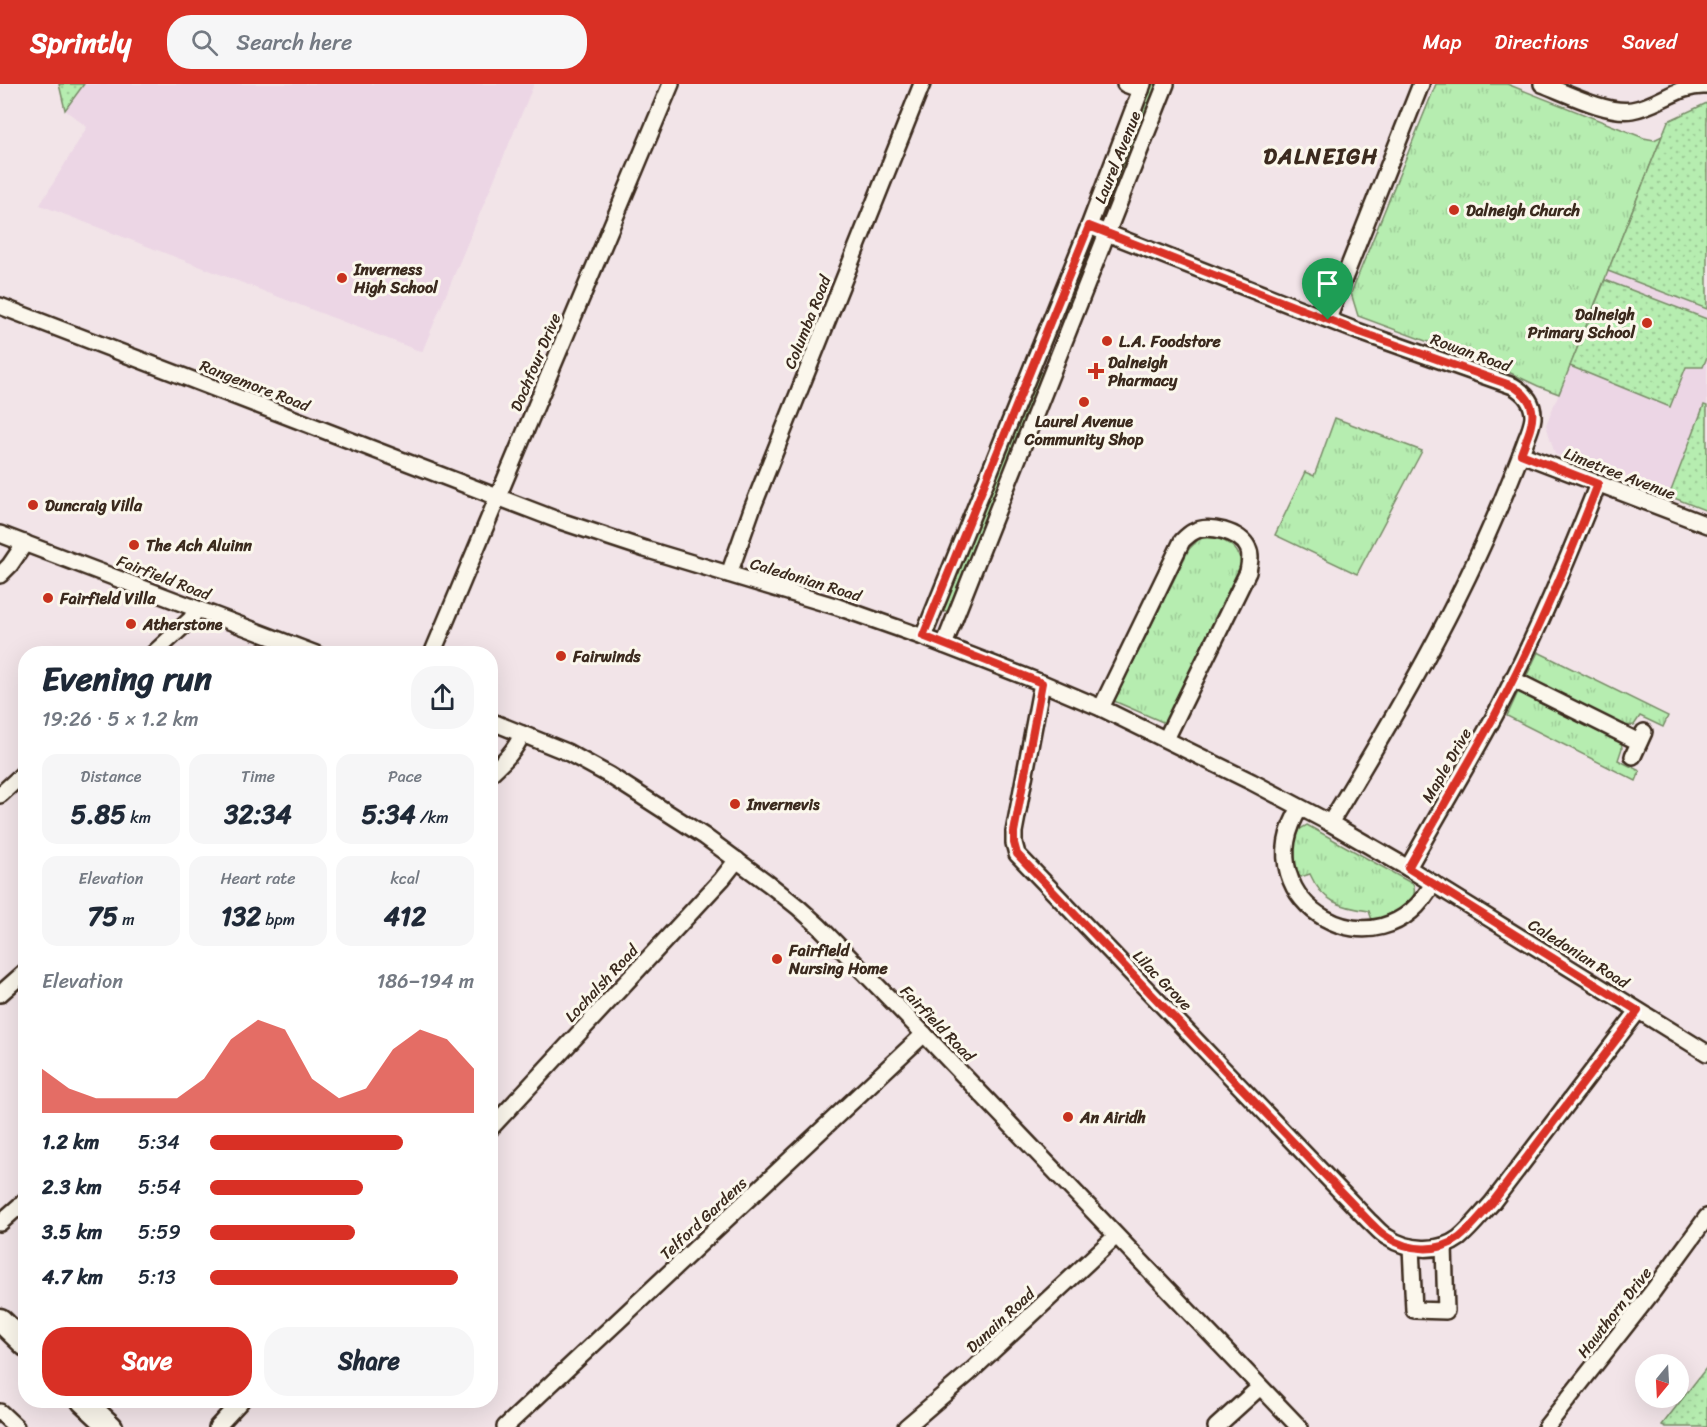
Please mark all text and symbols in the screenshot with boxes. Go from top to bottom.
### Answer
search box [167,15,587,69]
text: Sprintly [30,18,131,67]
text: Search here [236,23,352,62]
text: Map [1423,23,1461,61]
text: Directions [1494,23,1589,61]
text: Saved [1622,23,1677,61]
icon: search [188,26,221,59]
street label: Laurel Avenue [1086,106,1149,208]
district label: DALNEIGH [1263,137,1379,176]
place label: Dalneigh Church [1466,196,1581,225]
marker: Dalneigh Church [1447,203,1461,217]
place label: Inverness High School [353,255,439,302]
pin [1302,258,1353,320]
icon: arrive [1311,267,1344,300]
street label: Columba Road [776,270,840,373]
marker: Inverness High School [335,271,349,285]
place label: Dalneigh Primary School [1528,300,1636,347]
street label: Dochfour Drive [502,308,569,416]
marker: Dalneigh Primary School [1640,316,1654,330]
street label: Rowan Road [1426,325,1517,381]
place label: L.A. Foodstore [1119,327,1221,356]
marker: L.A. Foodstore [1100,334,1114,348]
place label: Dalneigh Pharmacy [1108,348,1178,395]
street label: Rangemore Road [195,351,316,420]
marker: Dalneigh Pharmacy [1089,364,1103,378]
marker: Laurel Avenue Community Shop [1077,395,1091,409]
place label: Laurel Avenue Community Shop [1024,407,1144,454]
street label: Limetree Avenue [1560,439,1680,508]
place label: Duncraig Villa [45,491,143,520]
marker: Duncraig Villa [26,498,40,512]
place label: The Ach Aluinn [146,531,252,560]
marker: The Ach Aluinn [127,538,141,552]
street label: Fairfield Road [113,546,217,609]
street label: Caledonian Road [747,549,867,611]
place label: Fairfield Villa [59,584,156,613]
marker: Fairfield Villa [41,591,55,605]
place label: Atherstone [142,610,223,639]
marker: Atherstone [124,617,138,631]
place label: Fairwinds [572,642,641,671]
marker: Fairwinds [554,649,568,663]
text: Evening run [42,650,212,708]
button: share [411,666,474,729]
text: 19:26 · 5 × 1.2 km [42,702,199,737]
street label: Maple Drive [1413,722,1480,808]
text: Distance [81,762,141,791]
text: Time [241,762,275,791]
text: Pace [388,762,422,791]
place label: Invernevis [746,790,820,819]
text: 5.85 [71,791,126,837]
text: 32:34 [224,791,292,837]
text: 5:34 [361,791,416,837]
marker: Invernevis [728,797,742,811]
text: km [126,803,151,832]
text: /km [416,803,449,832]
text: Elevation [79,864,143,893]
text: Heart rate [220,864,296,893]
text: kcal [390,864,420,893]
text: 75 [87,893,118,939]
text: 132 [221,893,261,939]
text: 412 [384,893,426,939]
text: m [118,905,135,934]
text: bpm [261,905,295,934]
street label: Caledonian Road [1522,911,1637,997]
street label: Lochalsh Road [557,936,647,1029]
place label: Fairfield Nursing Home [788,936,888,983]
street label: Lilac Grove [1126,943,1200,1018]
marker: Fairfield Nursing Home [770,952,784,966]
text: Elevation [42,964,123,999]
text: 186–194 m [377,964,474,999]
street label: Fairfield Road [893,978,983,1070]
place label: An Airidh [1079,1103,1147,1132]
marker: An Airidh [1061,1110,1075,1124]
text: 1.2 km [42,1125,99,1160]
text: 5:34 [138,1125,180,1160]
street label: Telford Gardens [653,1169,755,1267]
text: 2.3 km [42,1170,102,1205]
text: 5:54 [138,1170,181,1205]
text: 3.5 km [42,1215,102,1250]
text: 5:59 [138,1215,181,1250]
text: 4.7 km [42,1260,103,1295]
text: 5:13 [138,1260,176,1295]
street label: Hawthorn Drive [1569,1260,1660,1364]
street label: Dunain Road [959,1279,1043,1360]
button: Save [42,1327,252,1396]
button: Share [264,1327,474,1396]
north arrow [1635,1354,1689,1408]
map controls [1635,1354,1689,1408]

